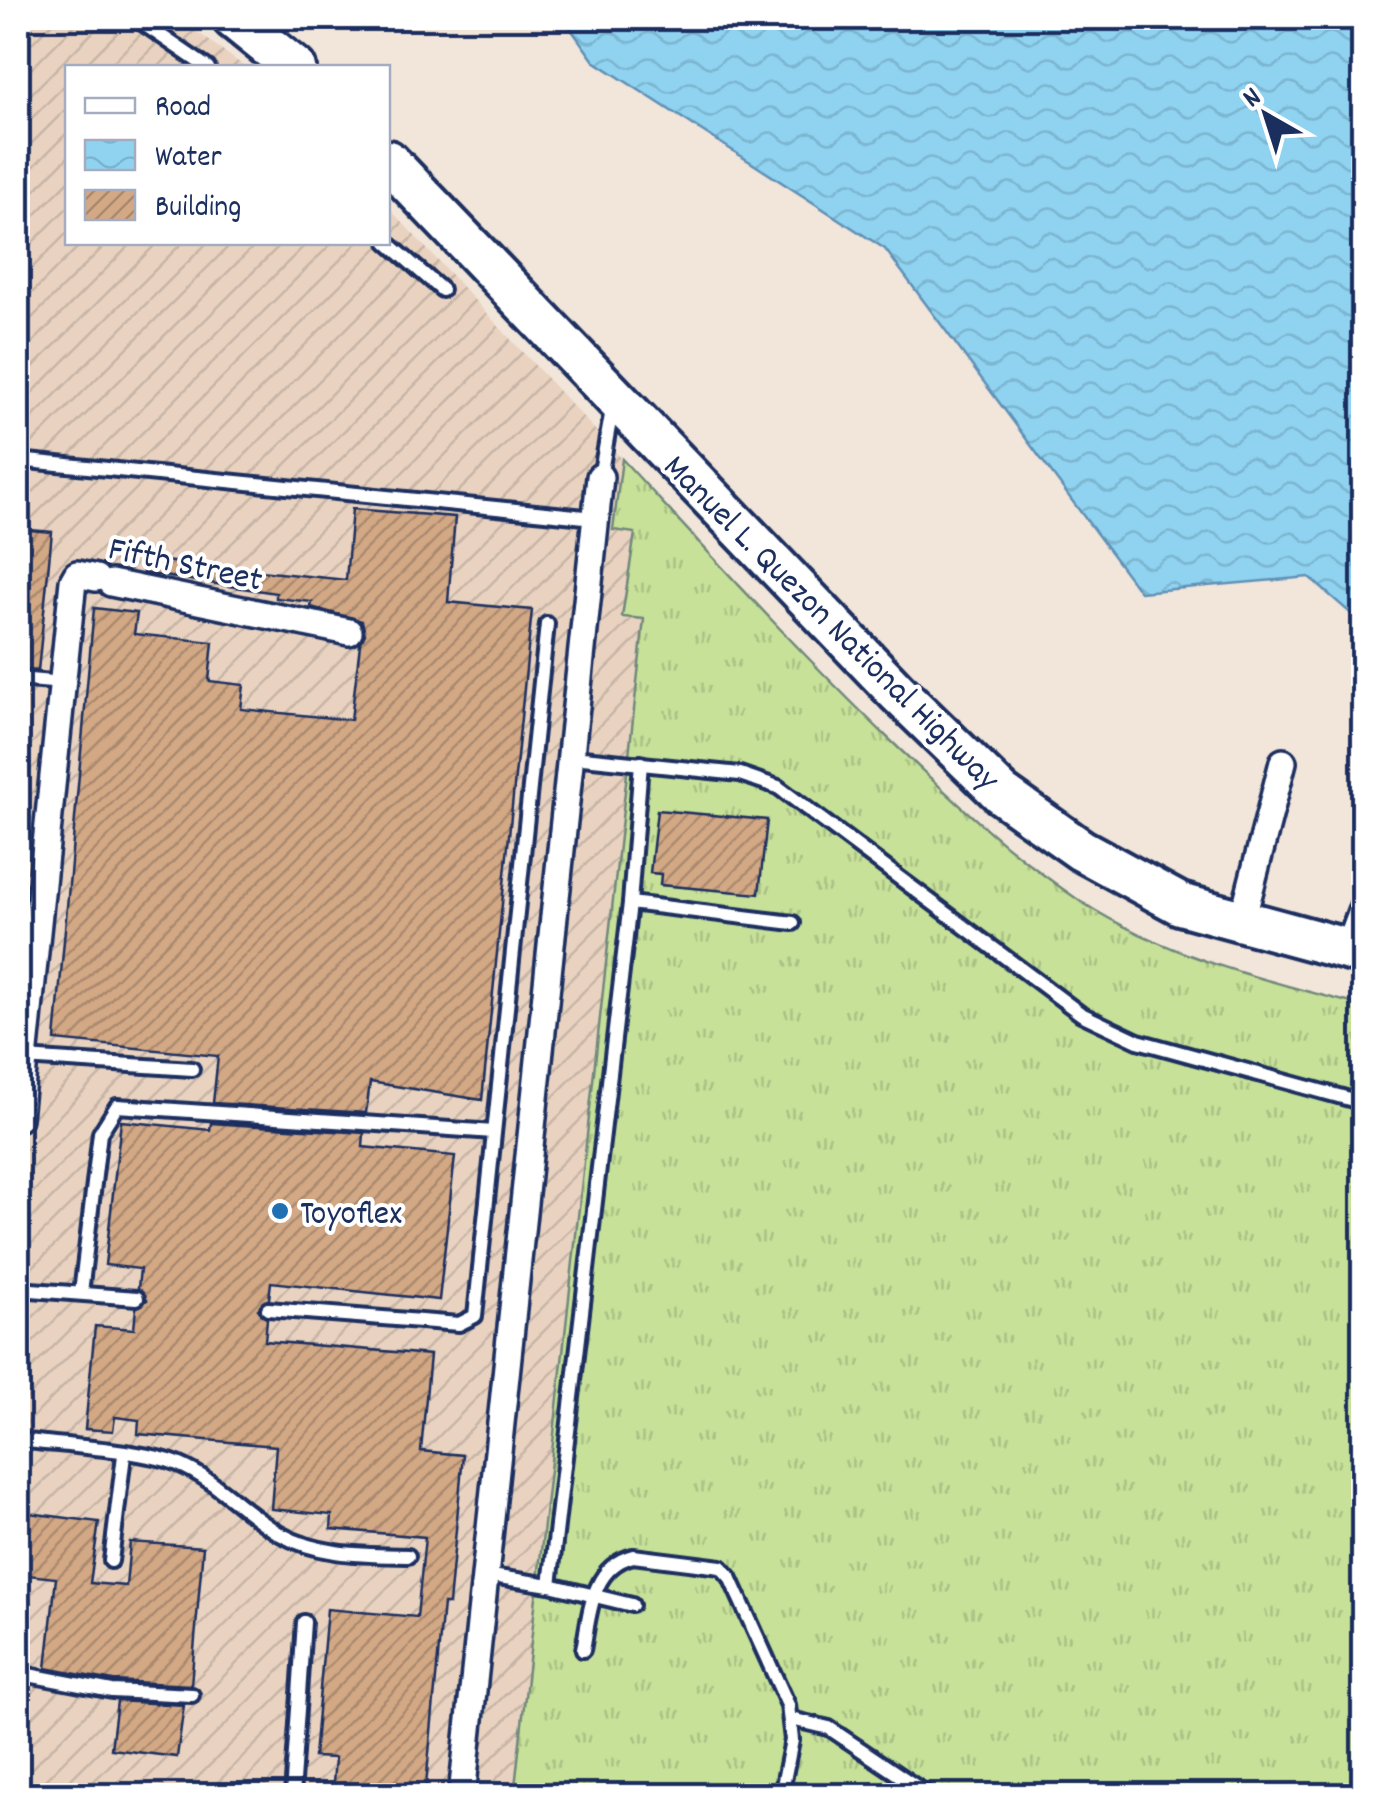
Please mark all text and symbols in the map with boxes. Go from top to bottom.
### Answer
legend [65,65,390,245]
north arrow [1216,65,1316,165]
text: N [1235,80,1271,119]
text: Road [155,88,211,131]
text: Water [155,138,222,181]
text: Building [155,188,241,231]
street label: Manuel L. Quezon National Highway [650,445,1010,805]
street label: Fifth Street [103,526,267,608]
place label: Toyoflex [300,1191,402,1241]
marker: Toyoflex [269,1200,291,1222]

